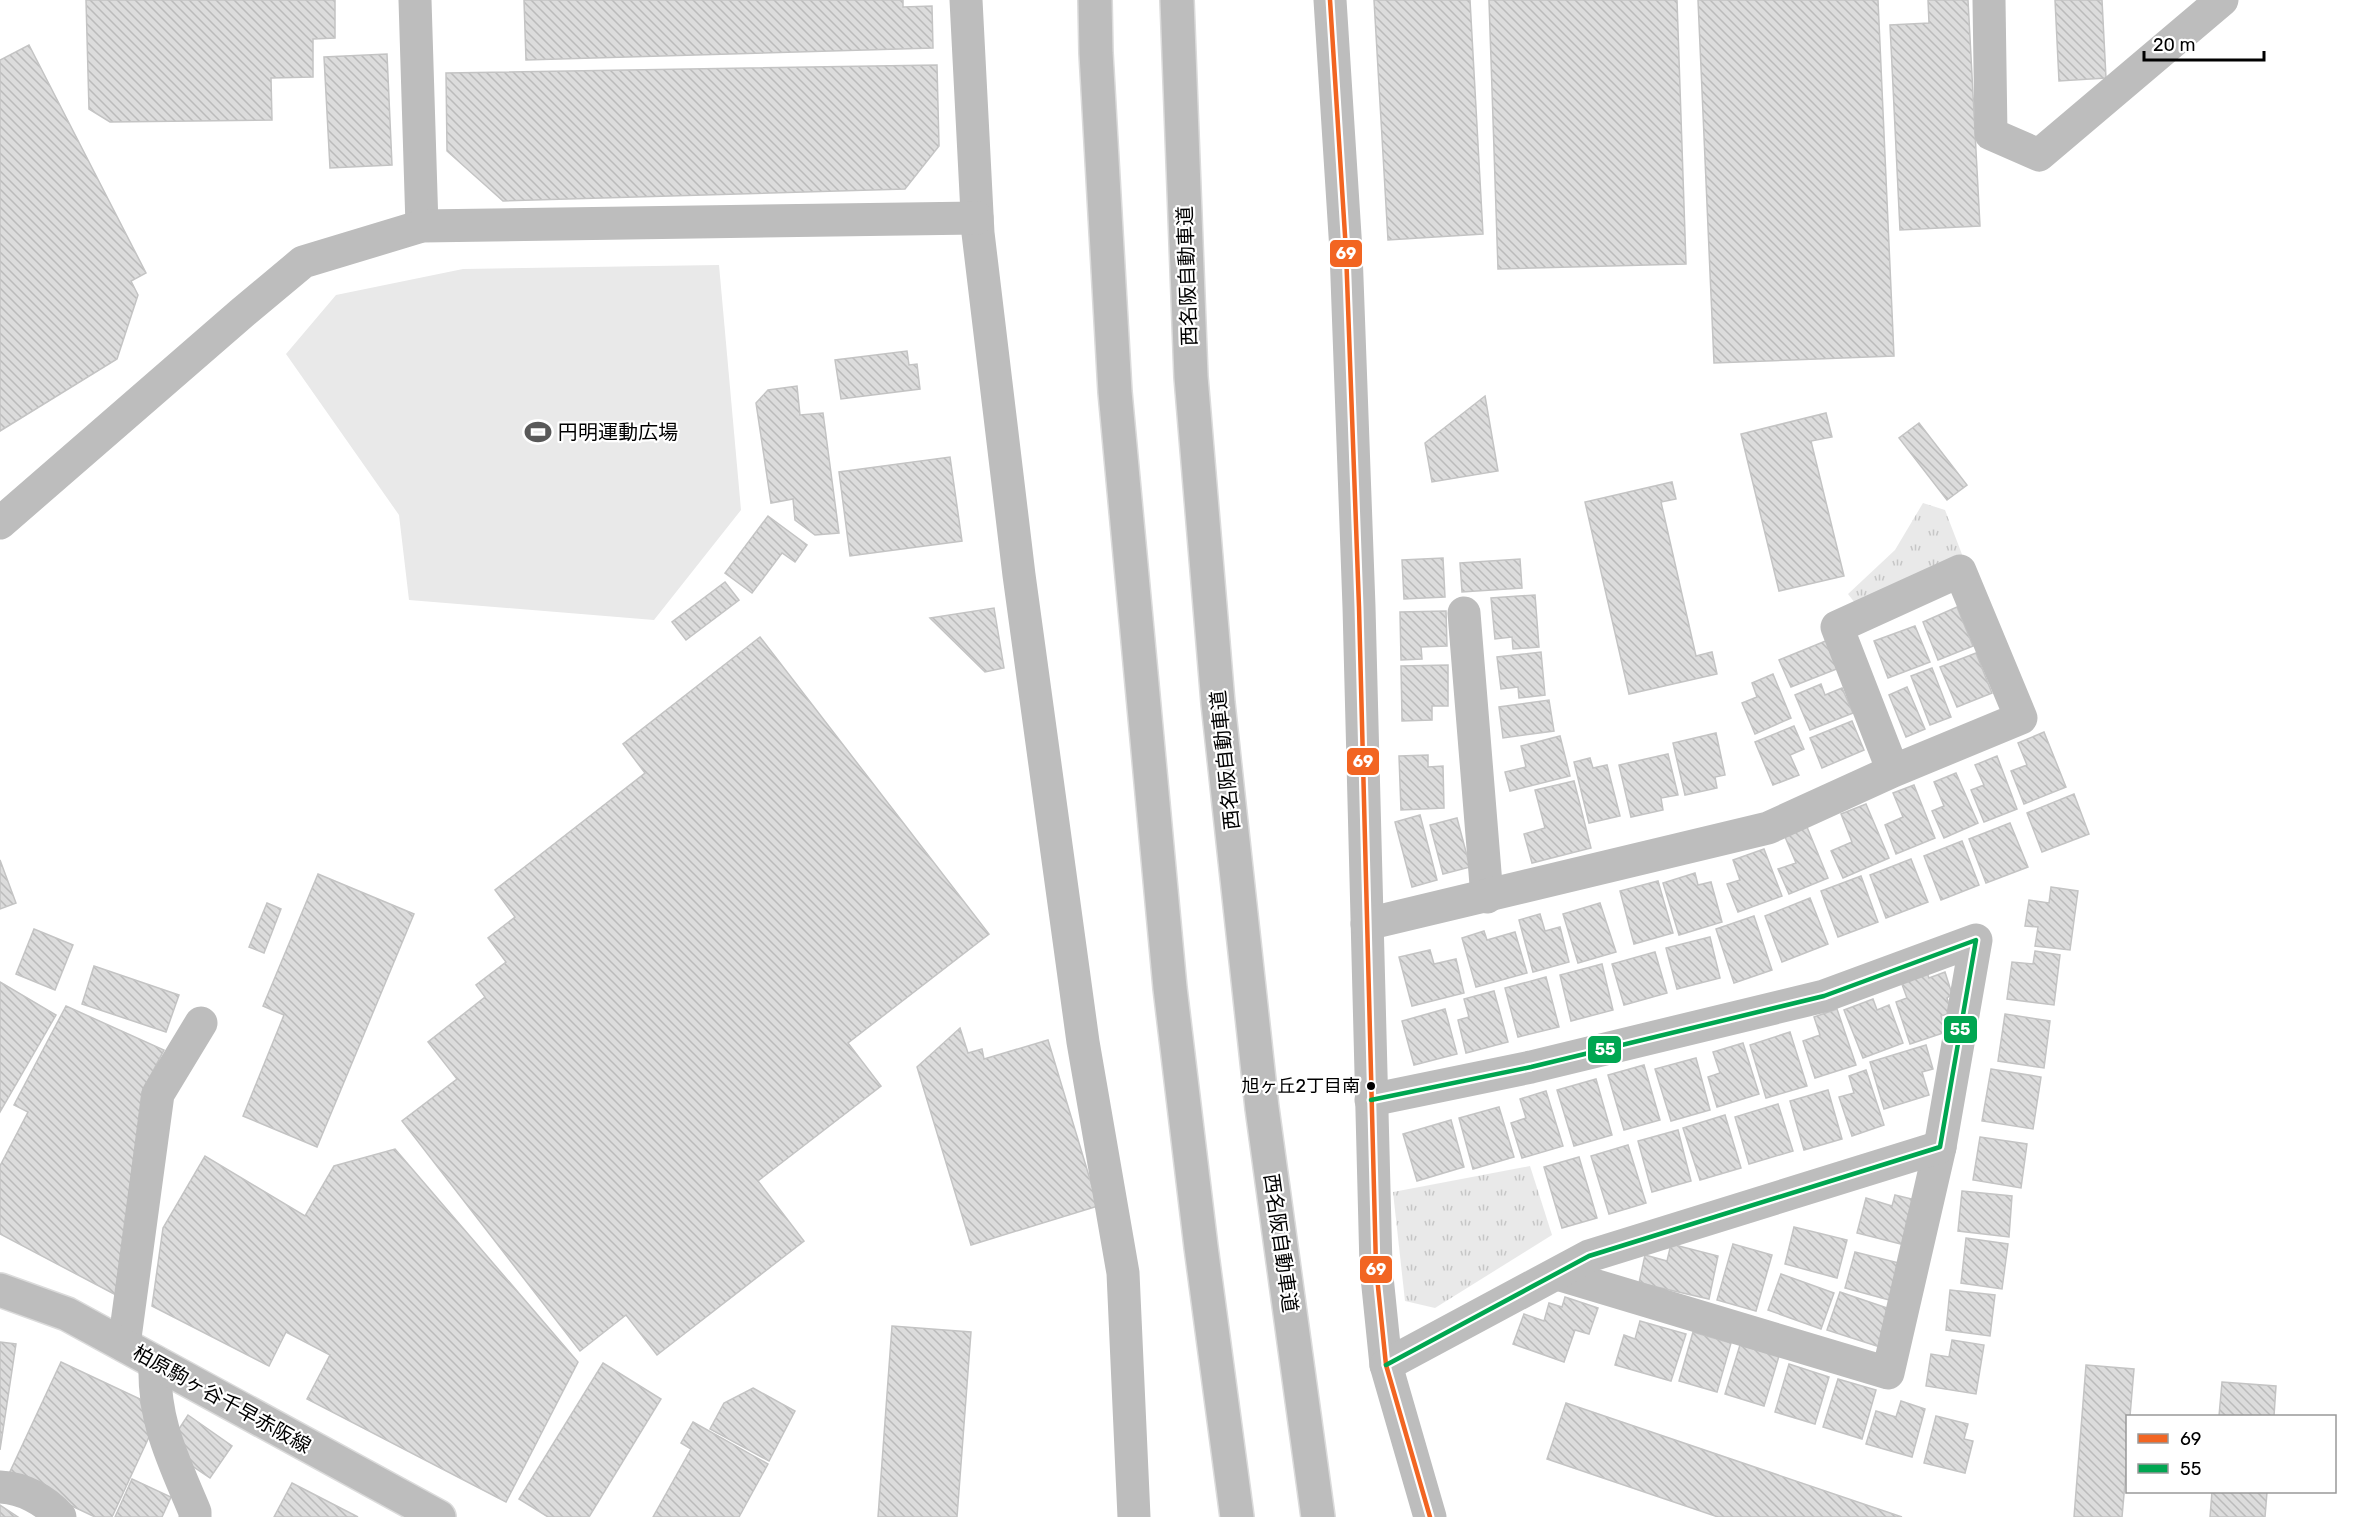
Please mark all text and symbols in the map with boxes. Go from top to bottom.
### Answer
scale bar [2144,24,2264,62]
text: 20 m [2153,34,2195,56]
street label: 西名阪自動車道 [1173,206,1201,346]
line badge: 69 [1329,239,1363,268]
text: 69 [1336,244,1356,263]
sports icon: 円明運動広場 [523,417,553,447]
place label: 円明運動広場 [558,420,678,444]
street label: 西名阪自動車道 [1206,689,1244,831]
line badge: 69 [1346,747,1380,776]
text: 69 [1353,752,1373,771]
line badge: 55 [1943,1015,1978,1044]
text: 55 [1950,1020,1970,1039]
line badge: 55 [1587,1035,1622,1064]
text: 55 [1595,1040,1615,1059]
place label: 旭ヶ丘2丁目南 [1241,1075,1360,1097]
marker: 旭ヶ丘2丁目南 [1365,1080,1377,1092]
street label: 西名阪自動車道 [1259,1172,1303,1314]
line badge: 69 [1359,1255,1393,1284]
text: 69 [1366,1260,1386,1279]
street label: 柏原駒ヶ谷千早赤阪線 [129,1340,315,1458]
legend [2126,1415,2336,1493]
text: 69 [2180,1428,2202,1450]
text: 55 [2180,1458,2201,1480]

